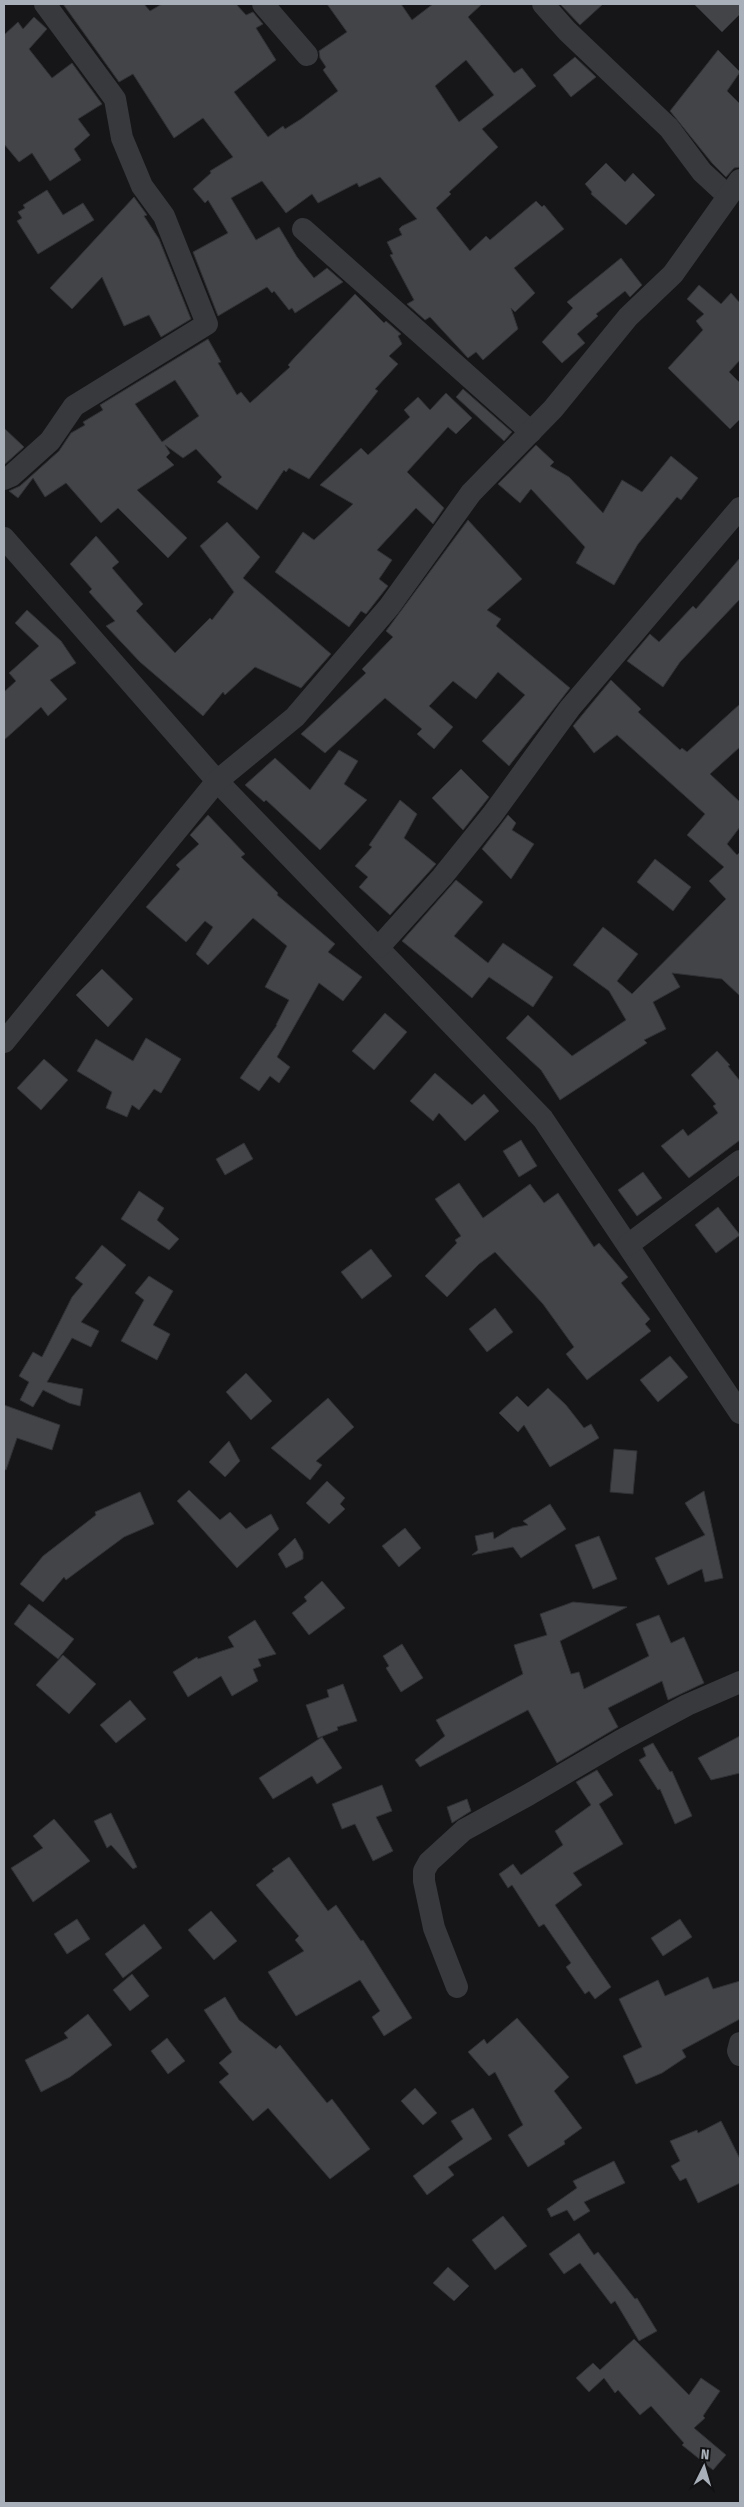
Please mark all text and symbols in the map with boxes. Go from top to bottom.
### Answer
north arrow [679,2442,729,2492]
text: N [700,2446,710,2463]

